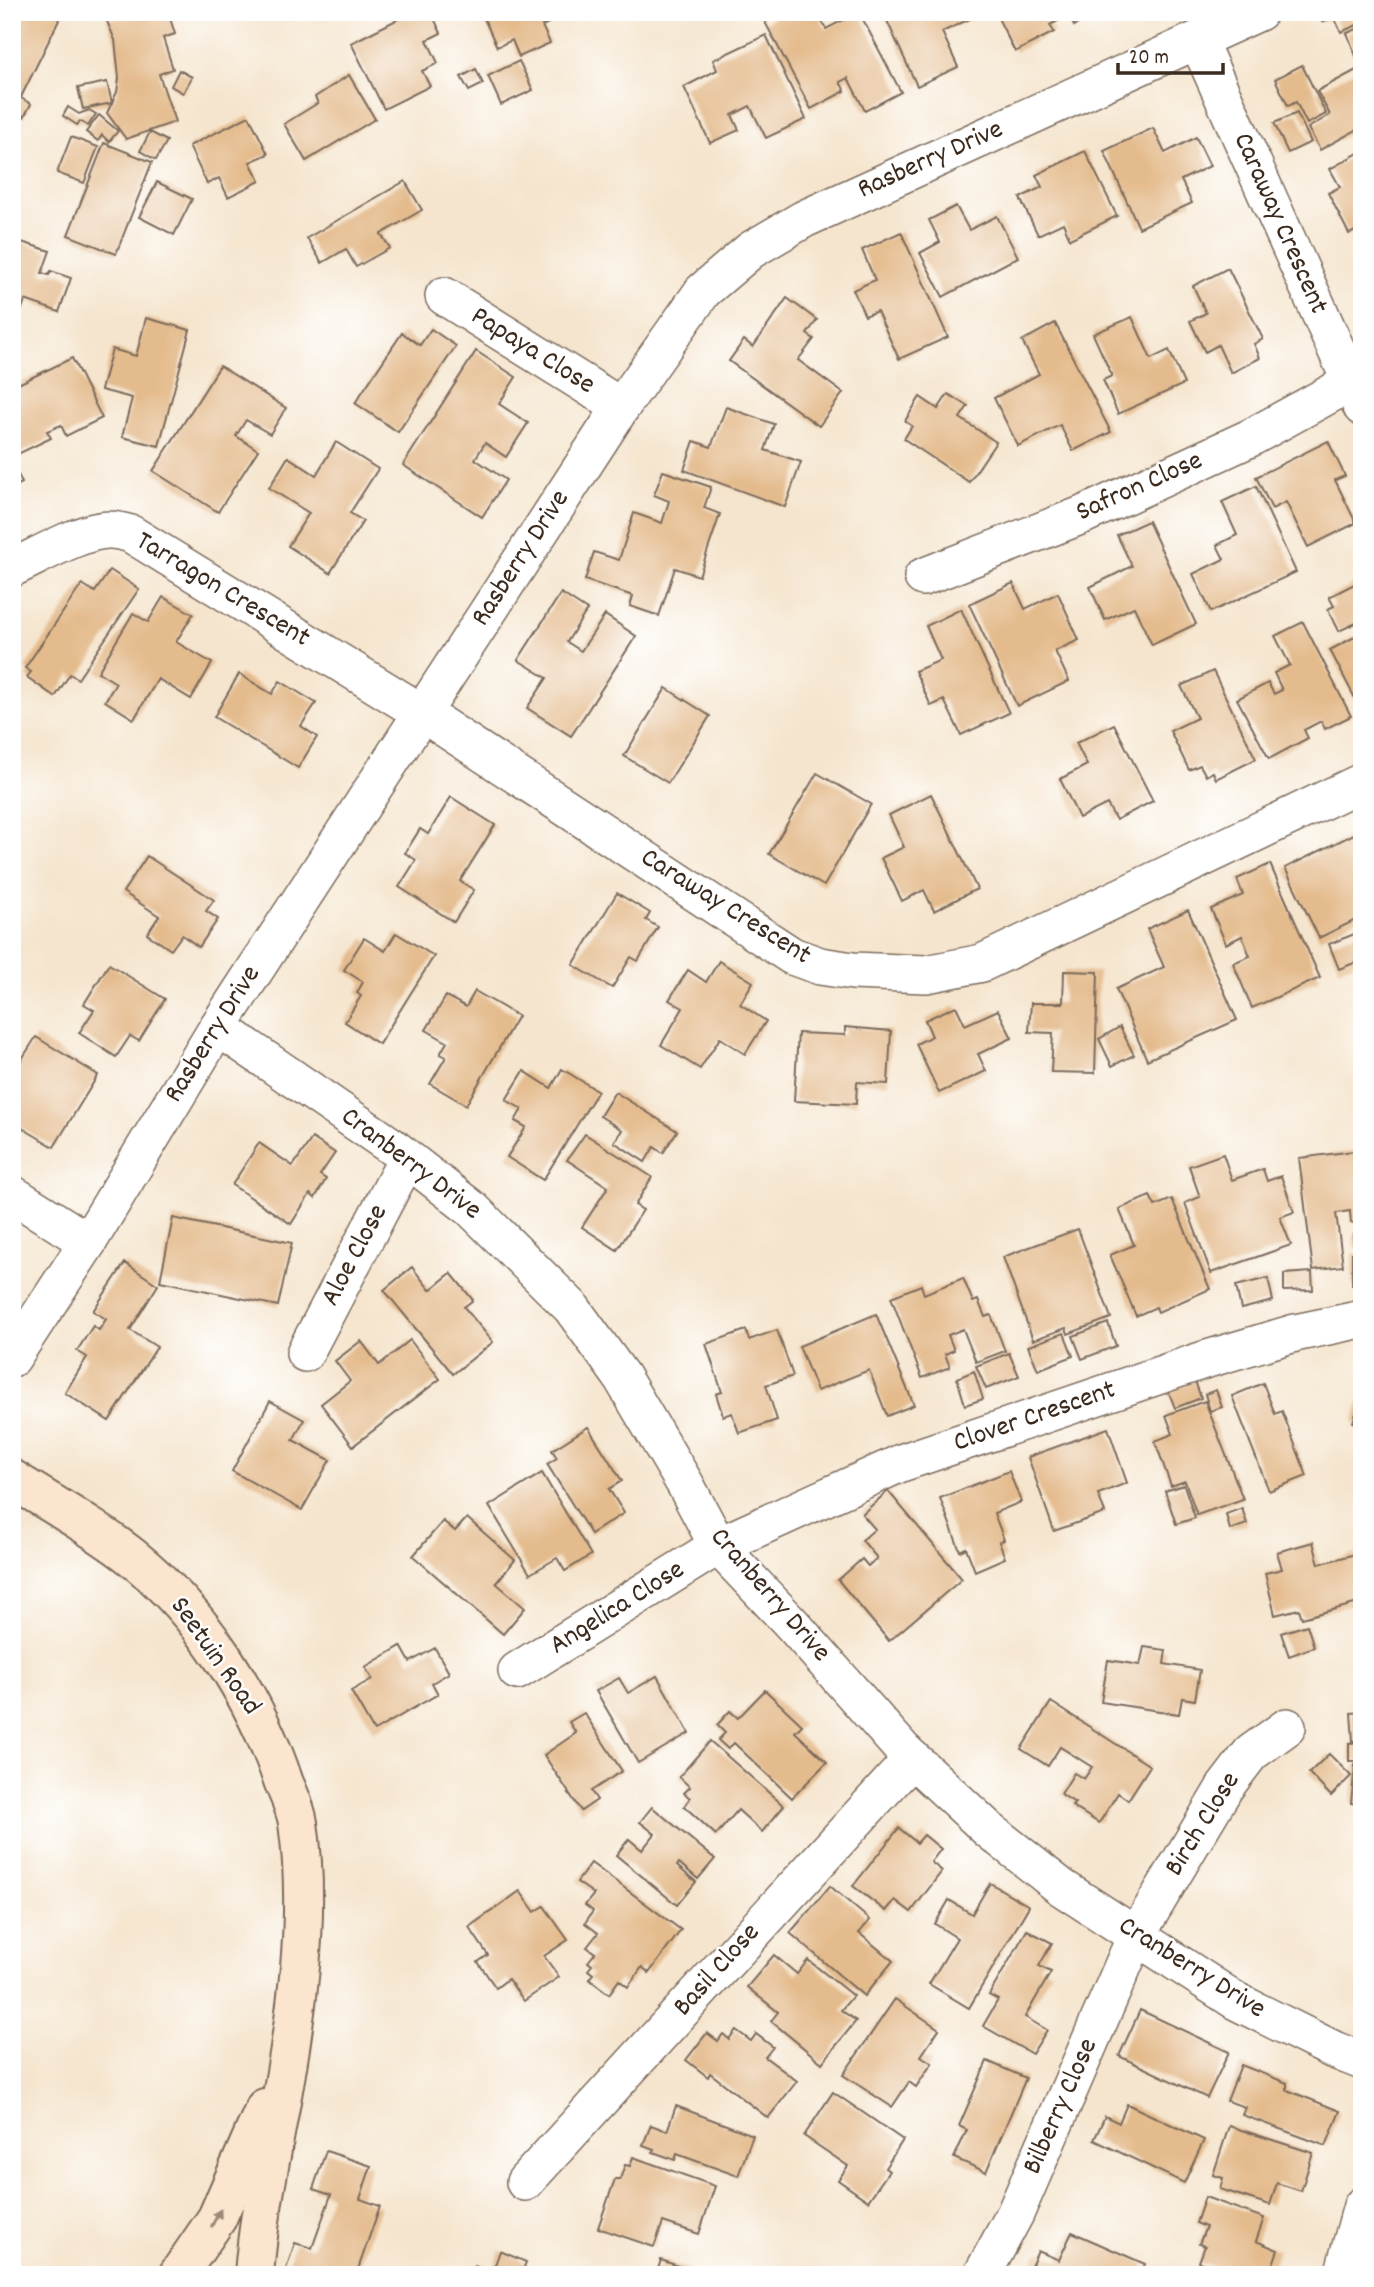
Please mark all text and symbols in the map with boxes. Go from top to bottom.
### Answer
scale bar [1118,32,1224,76]
text: 20 m [1129,44,1169,74]
street label: Rasberry Drive [852,111,1010,211]
street label: Caraway Crescent [1221,127,1337,321]
street label: Papaya Close [462,298,602,406]
street label: Safron Close [1070,442,1210,534]
street label: Rasberry Drive [463,483,581,635]
street label: Tarragon Crescent [127,523,317,659]
street label: Caraway Crescent [632,839,818,977]
street label: Rasberry Drive [156,958,272,1112]
street label: Cranberry Drive [331,1099,489,1231]
street label: Aloe Close [312,1198,400,1314]
street label: Clover Crescent [949,1372,1121,1464]
street label: Cranberry Drive [699,1520,839,1672]
street label: Angelica Close [543,1552,693,1666]
street label: Seetuin Road [159,1590,269,1724]
street label: Birch Close [1156,1765,1252,1885]
street label: Cranberry Drive [1109,1908,1273,2030]
street label: Basil Close [665,1915,771,2027]
street label: Bilberry Close [1014,2033,1110,2181]
one-way arrow [210,2208,221,2228]

